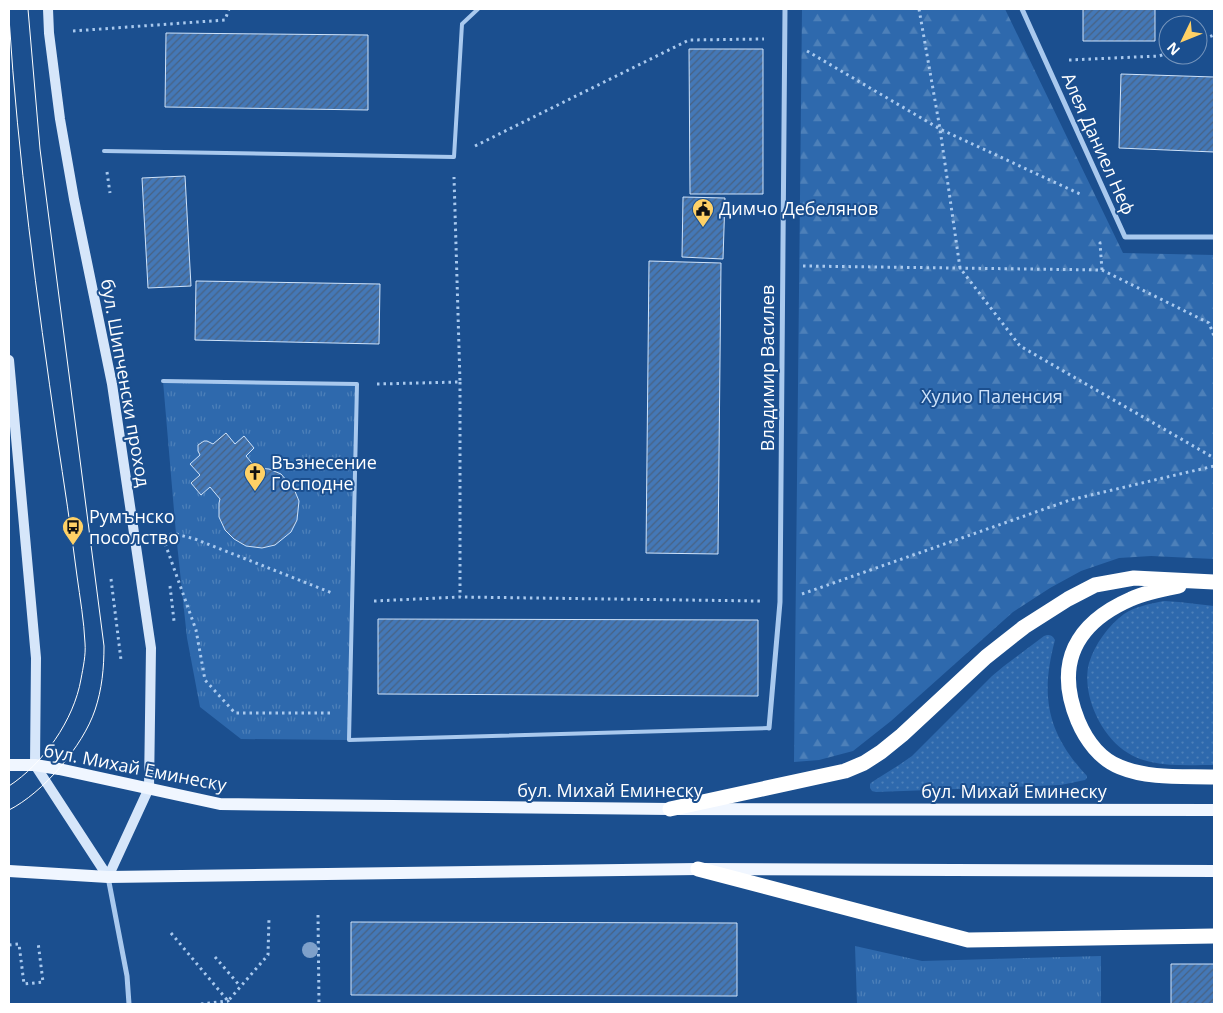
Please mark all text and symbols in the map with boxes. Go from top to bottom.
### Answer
north arrow [1158,15,1208,65]
text: N [1162,39,1184,60]
street label: Алея Даниел Неф [1057,69,1141,218]
place label: Димчо Дебелянов [719,196,878,220]
public building icon: Димчо Дебелянов [691,197,715,228]
street label: бул. Шипченски проход [96,277,156,489]
street label: Владимир Василев [755,285,779,451]
park label: Хулио Паленсия [921,384,1063,408]
place label: Възнесение Господне [271,450,377,495]
church icon: Възнесение Господне [243,461,267,492]
place label: Румънско посолство [89,504,179,549]
bus stop icon: Румънско посолство [61,515,85,546]
street label: бул. Михай Еминеску [42,738,230,797]
street label: бул. Михай Еминеску [517,778,704,802]
street label: бул. Михай Еминеску [921,779,1108,803]

